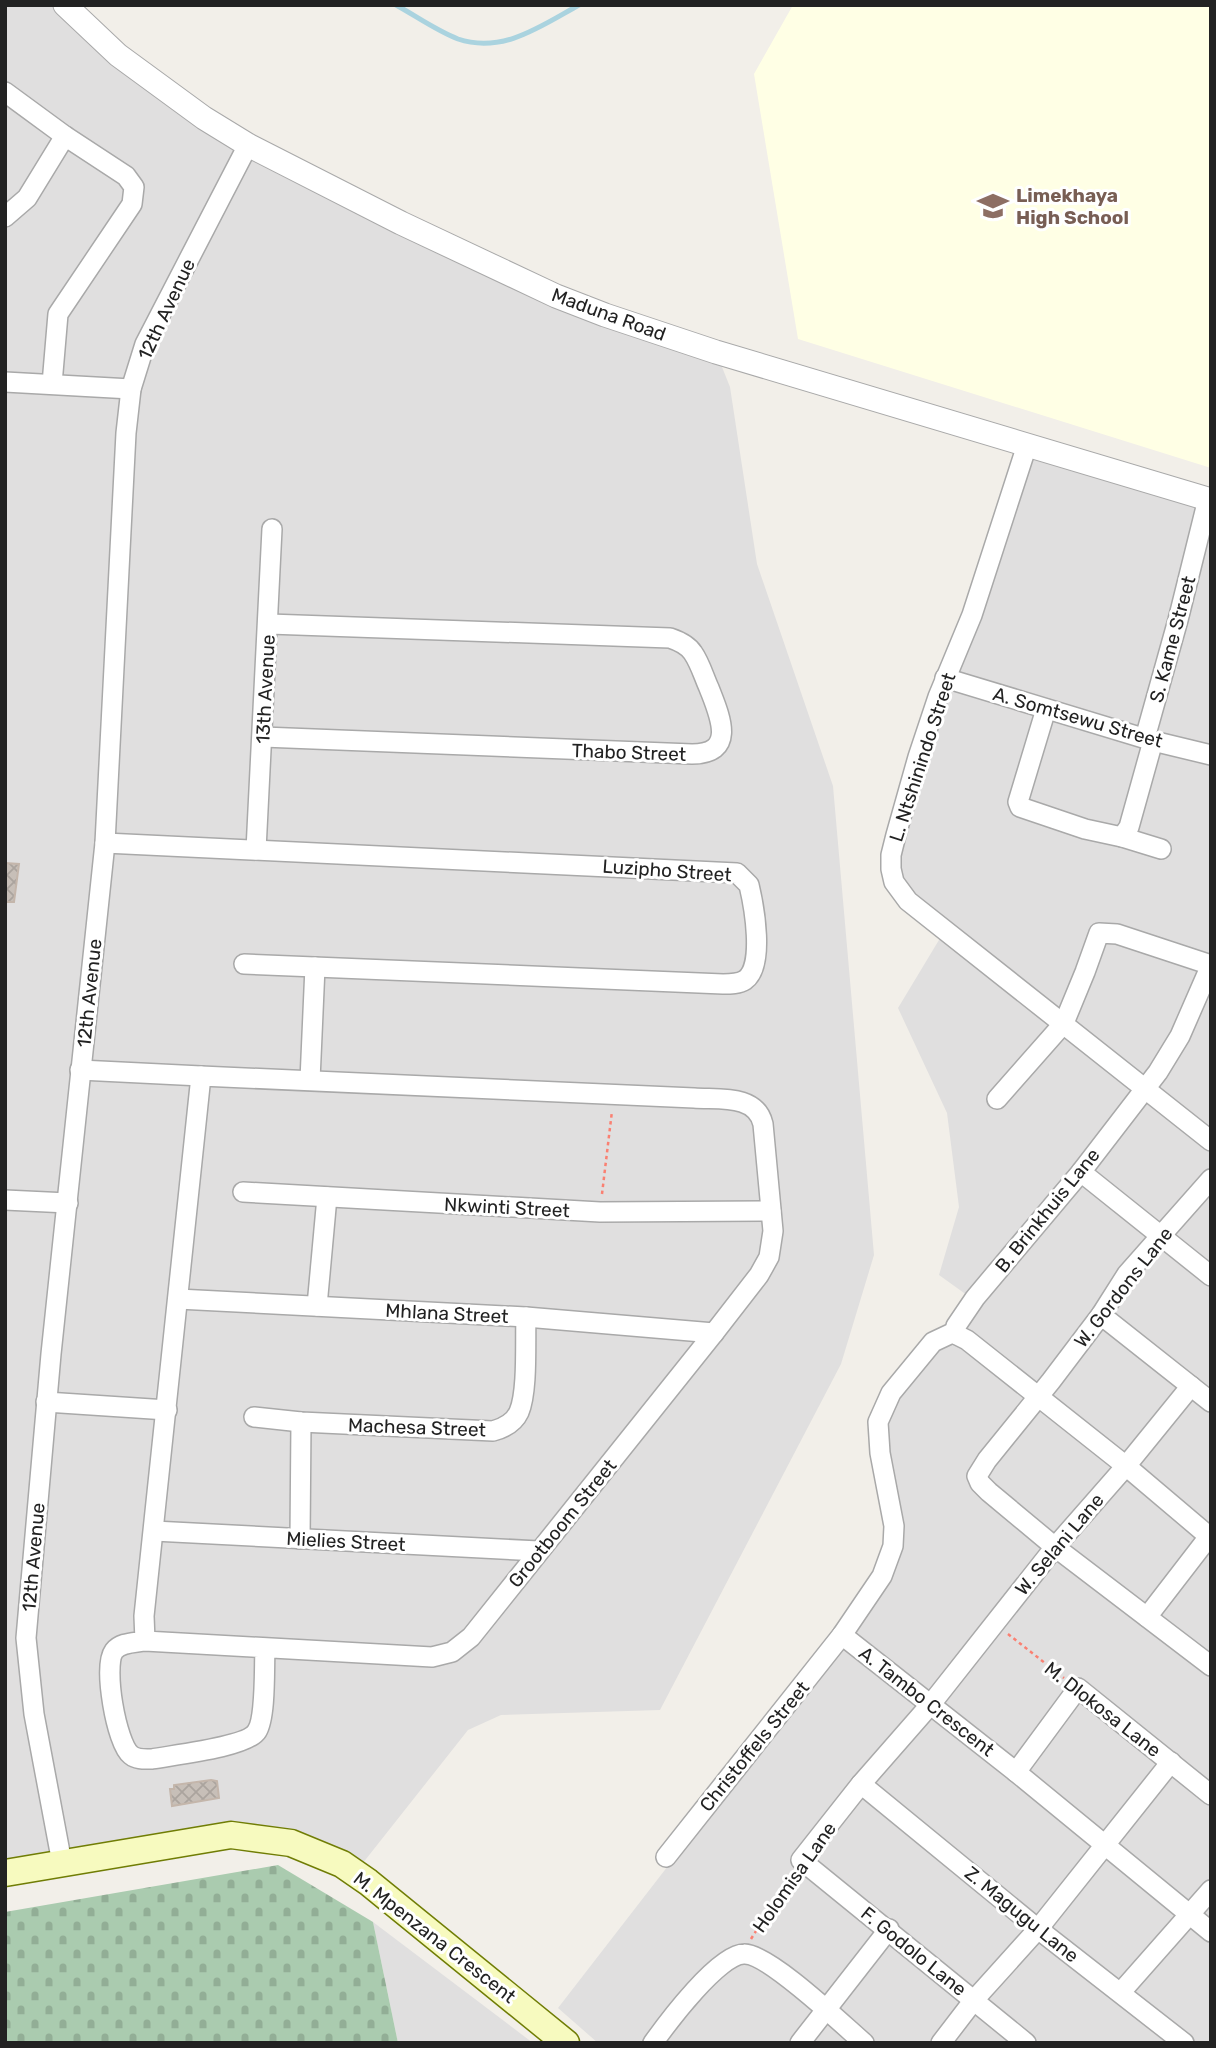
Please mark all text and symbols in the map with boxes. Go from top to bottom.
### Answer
place label: Limekhaya High School [1016,184,1129,229]
school or university icon: Limekhaya High School [976,189,1010,223]
street label: 12th Avenue [133,255,200,363]
street label: Maduna Road [549,283,669,346]
street label: S. Kame Street [1145,573,1201,705]
street label: 13th Avenue [251,634,280,744]
street label: L. Ntshinindo Street [884,669,961,844]
street label: A. Somtsewu Street [990,682,1166,753]
street label: Thabo Street [571,739,687,766]
street label: Luzipho Street [602,855,733,887]
street label: 12th Avenue [72,938,107,1048]
street label: B. Brinkhuis Lane [990,1144,1104,1277]
street label: Nkwinti Street [444,1193,571,1222]
street label: W. Gordons Lane [1069,1223,1177,1352]
street label: Mhlana Street [385,1299,510,1328]
street label: Machesa Street [348,1414,487,1441]
street label: Grootboom Street [504,1454,622,1592]
street label: W. Selani Lane [1010,1489,1109,1600]
street label: 12th Avenue [17,1502,50,1612]
street label: Mielies Street [286,1527,407,1556]
street label: A. Tambo Crescent [855,1641,999,1762]
street label: M. Dlokosa Lane [1040,1657,1165,1762]
street label: Christoffels Street [695,1676,814,1816]
street label: Holomisa Lane [748,1818,841,1937]
street label: Z. Magugu Lane [960,1861,1083,1967]
street label: M. Mpenzana Crescent [349,1867,521,2008]
street label: F. Godolo Lane [856,1902,971,2001]

